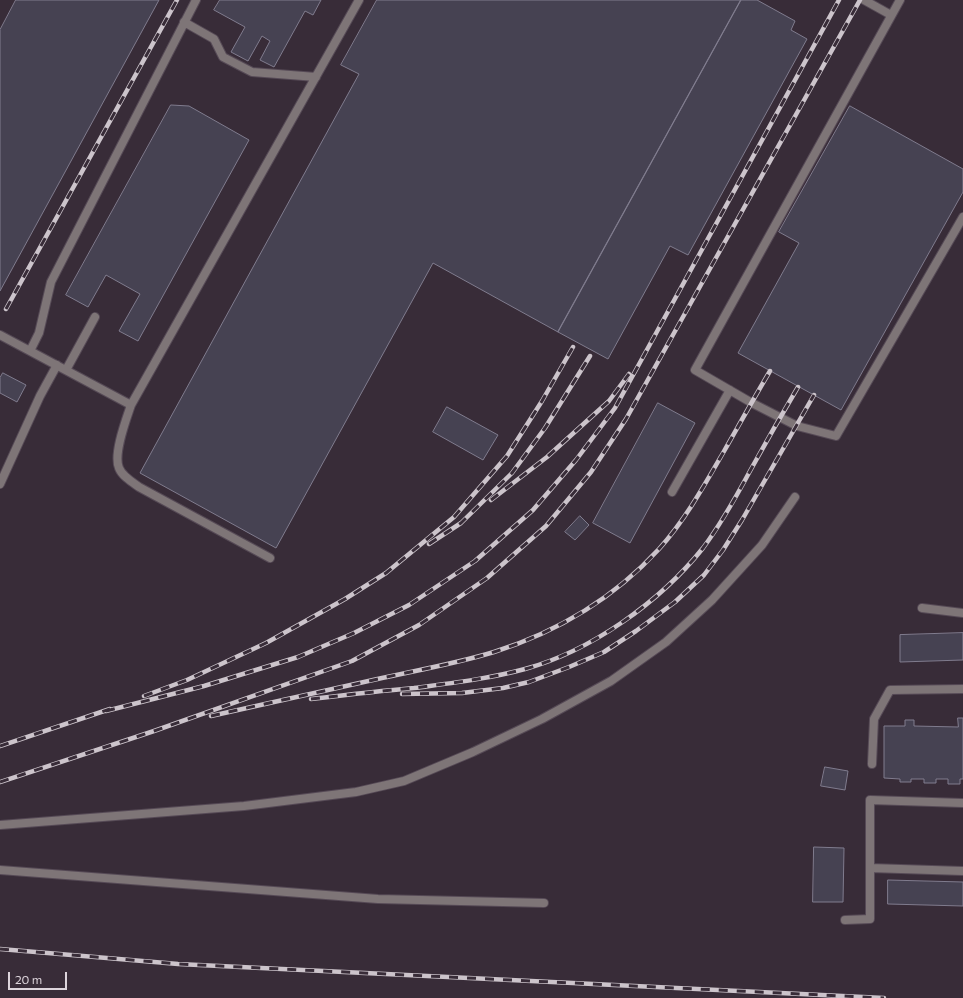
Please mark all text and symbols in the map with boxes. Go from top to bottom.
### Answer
scale bar [10,964,69,990]
text: 20 m [15,972,42,986]

